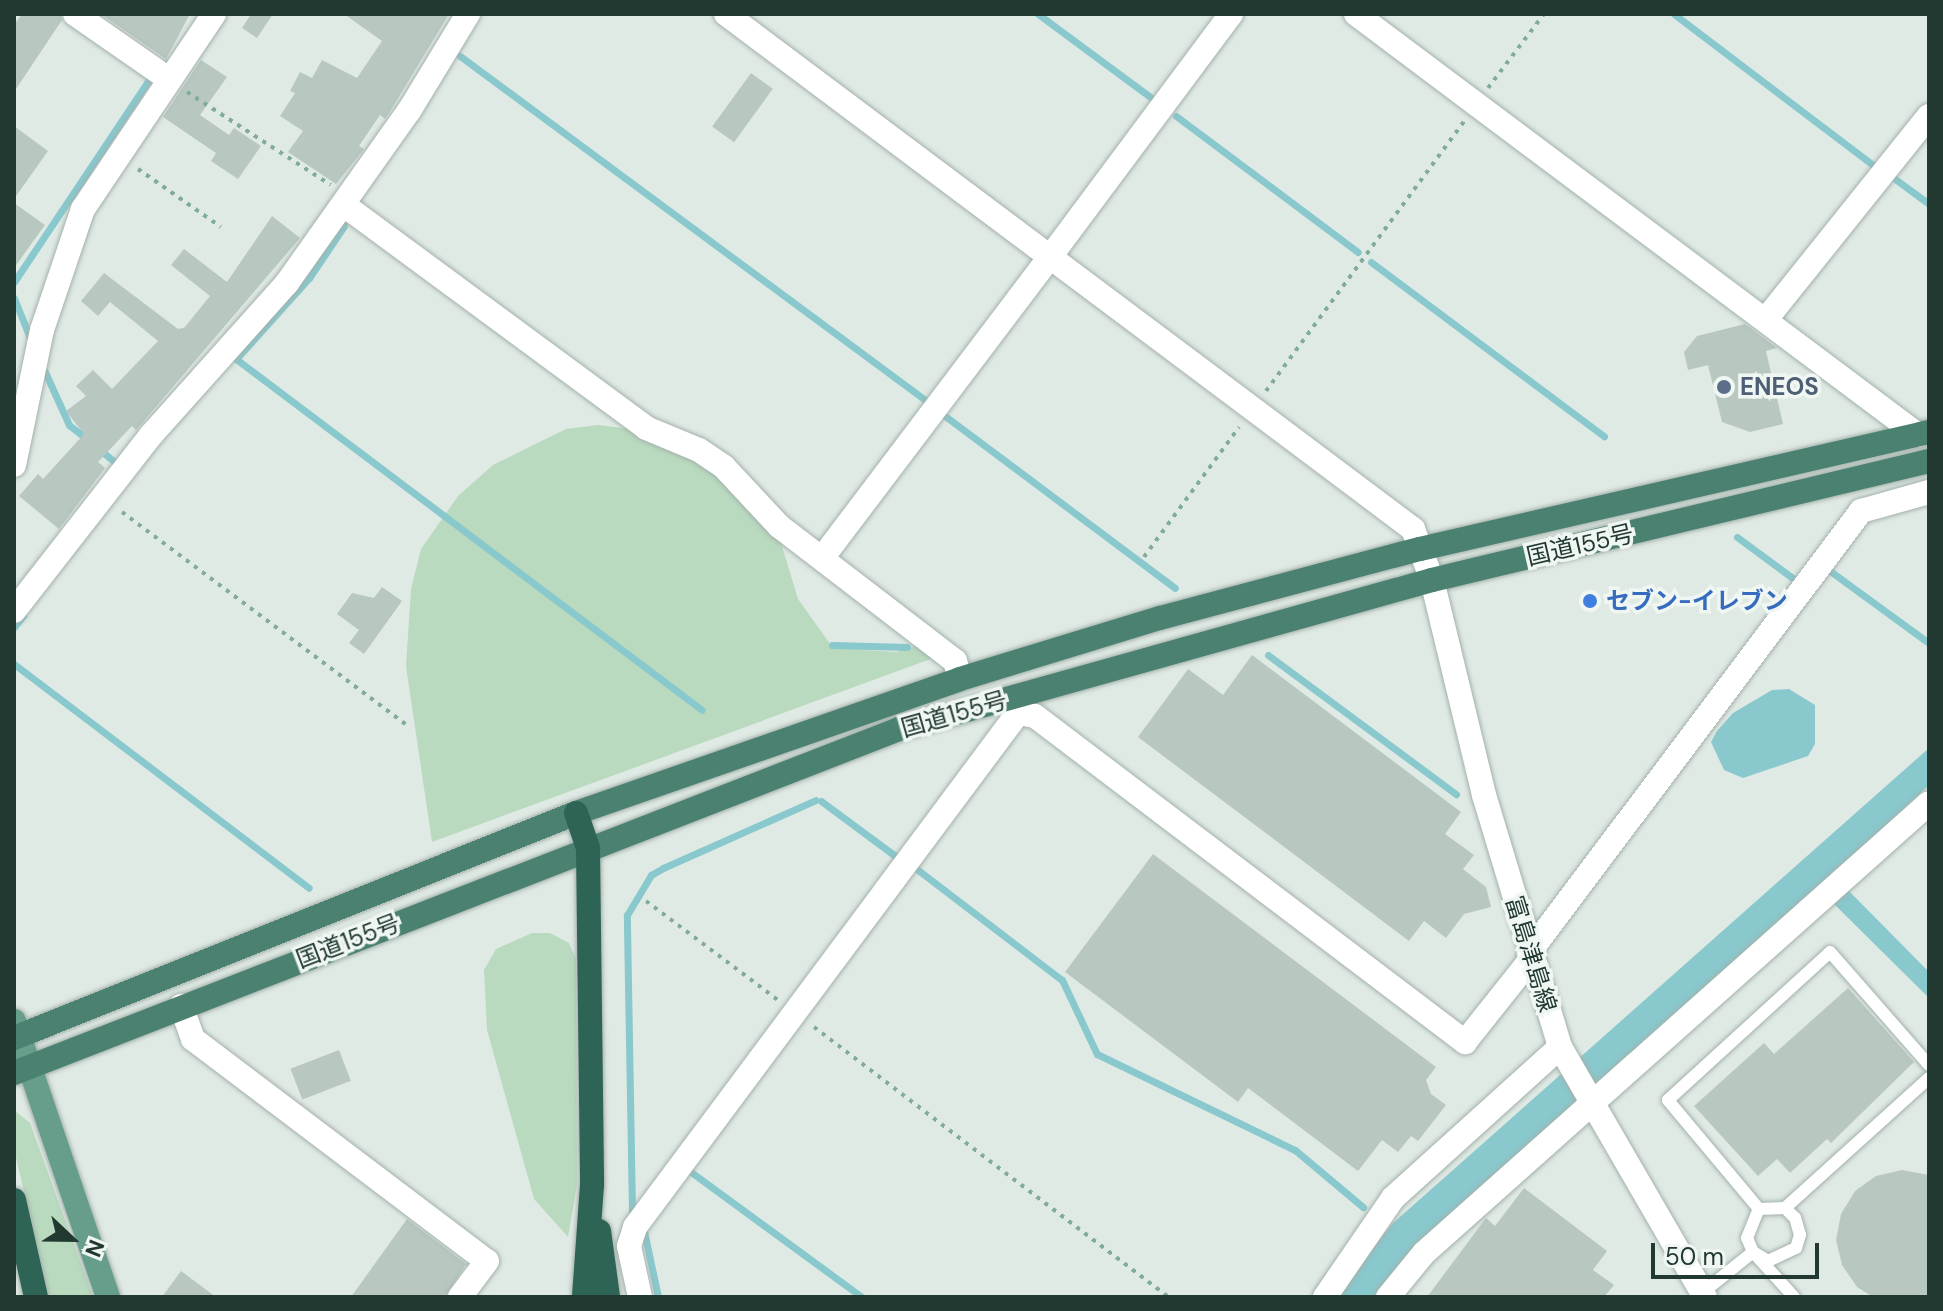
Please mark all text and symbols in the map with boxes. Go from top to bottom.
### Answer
place label: ENEOS [1740,373,1819,401]
marker: ENEOS [1715,378,1733,396]
street label: 国道155号 [1524,519,1636,571]
place label: セブン-イレブン [1606,587,1788,615]
marker: セブン-イレブン [1581,592,1599,610]
street label: 国道155号 [898,685,1010,743]
street label: 富島津島線 [1500,892,1562,1016]
street label: 国道155号 [292,908,404,974]
north arrow [32,1199,112,1279]
scale bar [1655,1227,1823,1277]
text: N [78,1235,111,1261]
text: 50 m [1665,1241,1724,1272]

